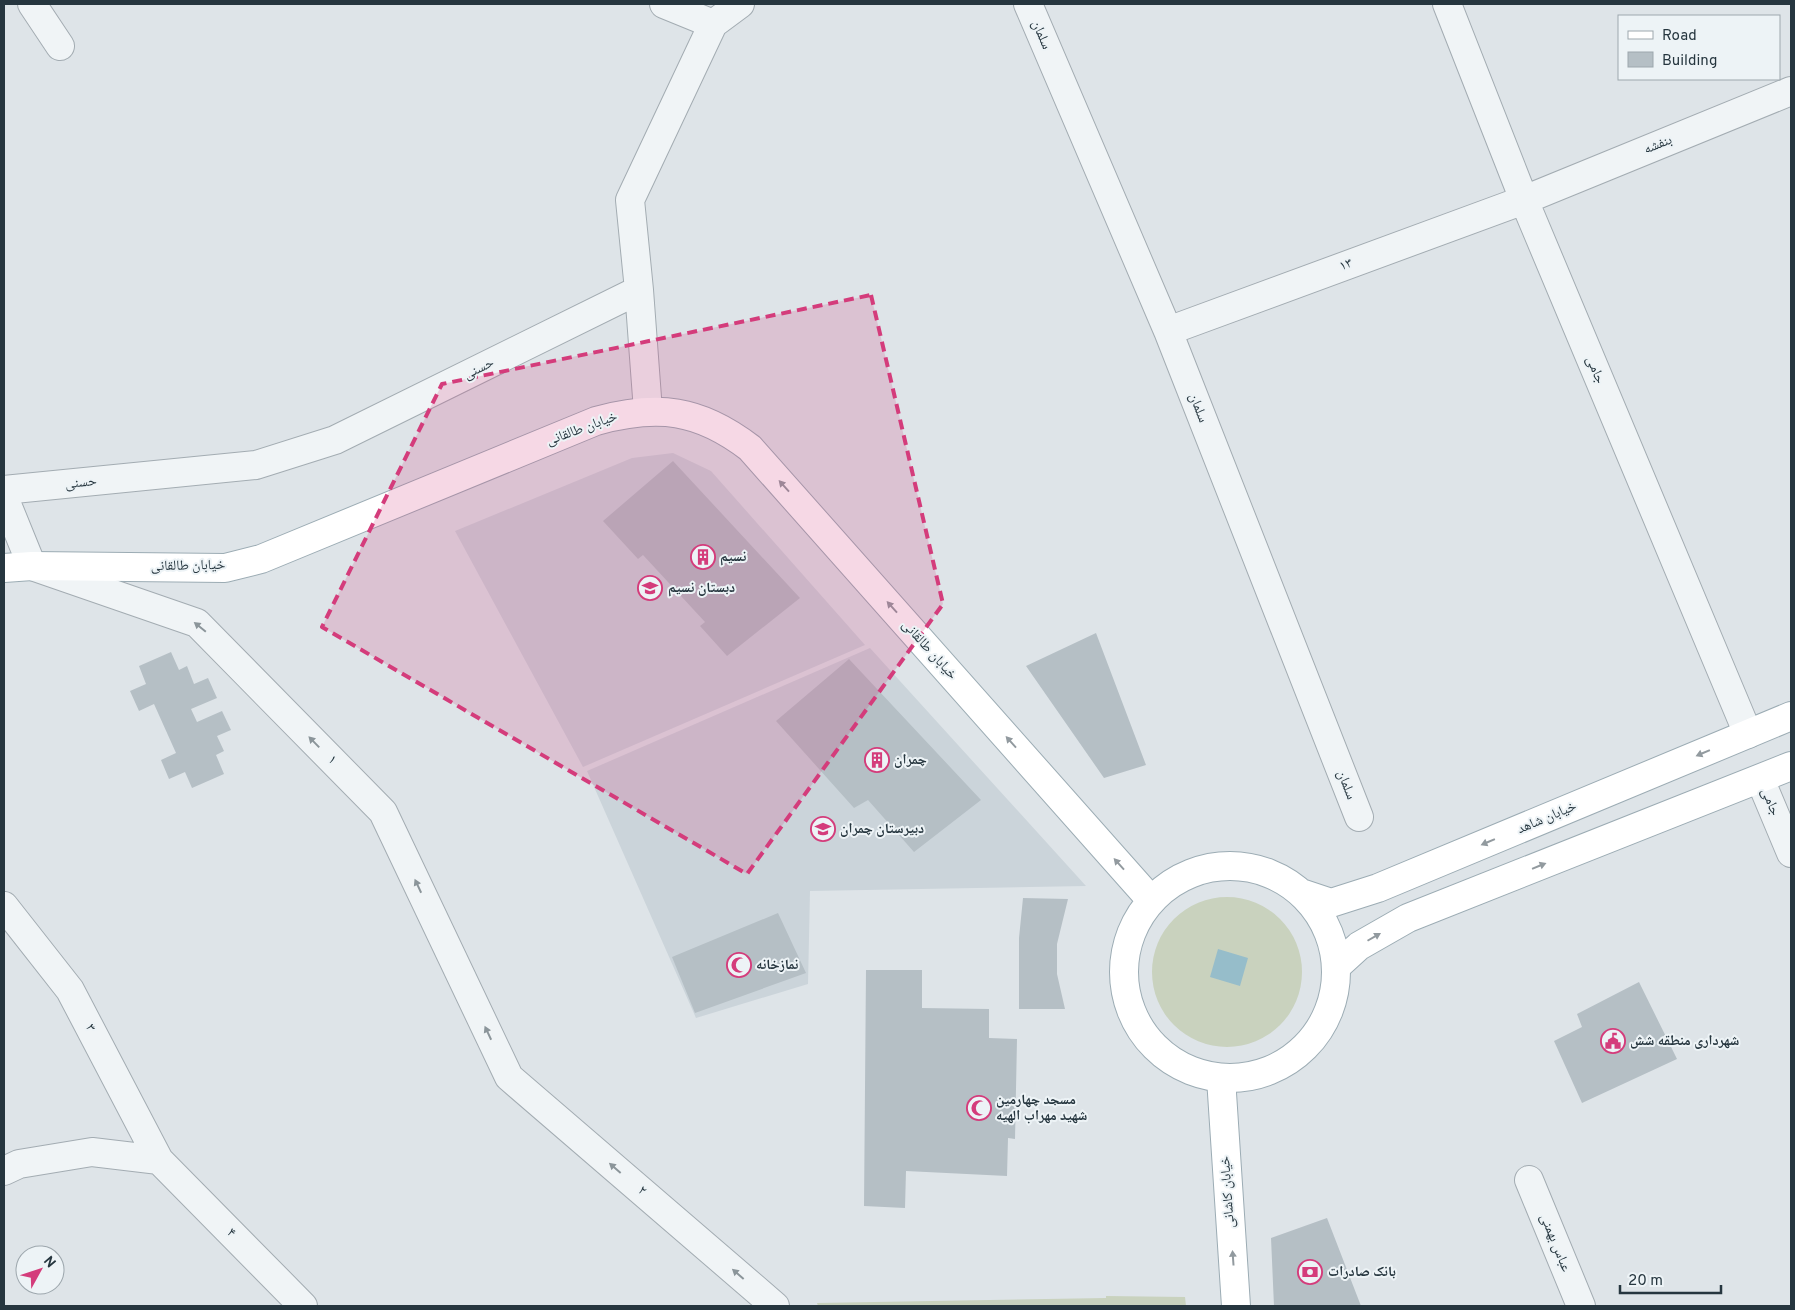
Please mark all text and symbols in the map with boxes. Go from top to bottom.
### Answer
legend [1618,15,1780,80]
street label: سلمان [1027,18,1055,52]
text: Road [1662,27,1697,46]
text: Building [1662,52,1717,71]
street label: بنفشه [1641,132,1675,158]
street label: ۱۳ [1337,255,1355,275]
street label: حسنی [461,354,497,384]
street label: جامی [1582,354,1608,387]
street label: سلمان [1185,391,1211,425]
street label: خیابان طالقانی [544,408,620,450]
street label: حسنی [64,473,98,493]
one-way arrow [778,480,790,492]
building icon: نسیم [690,544,716,570]
place label: نسیم [720,549,747,566]
street label: خیابان طالقانی [151,557,226,575]
school or university icon: دبستان نسیم [637,575,663,601]
place label: دبستان نسیم [668,580,735,597]
one-way arrow [886,602,898,614]
street label: خیابان طالقانی [898,617,960,683]
one-way arrow [194,621,207,632]
one-way arrow [308,736,320,748]
one-way arrow [1005,737,1017,749]
building icon: چمران [864,747,890,773]
one-way arrow [1695,749,1710,757]
street label: ۱ [324,752,340,768]
place label: چمران [894,752,927,769]
street label: سلمان [1333,768,1359,802]
street label: جامی [1757,786,1783,819]
street label: خیابان شاهد [1515,798,1579,838]
school or university icon: دبیرستان چمران [810,816,836,842]
place label: دبیرستان چمران [840,821,924,838]
one-way arrow [1481,839,1495,847]
one-way arrow [1113,858,1125,870]
one-way arrow [1532,862,1547,870]
one-way arrow [414,879,422,893]
one-way arrow [1367,933,1381,942]
mosque icon: نمازخانه [726,952,752,978]
place label: نمازخانه [756,957,799,974]
street label: ۳ [81,1021,99,1035]
one-way arrow [484,1026,492,1040]
public building icon: شهرداری منطقه شش [1600,1028,1626,1054]
place label: شهرداری منطقه شش [1630,1033,1740,1050]
place label: مسجد چهارمین شهید مهراب الهیه [996,1092,1087,1125]
mosque icon: مسجد چهارمین شهید مهراب الهیه [966,1095,992,1121]
street label: خیابان کاشانی [1217,1155,1239,1228]
one-way arrow [609,1162,621,1174]
street label: ۲ [634,1183,650,1199]
street label: عباس بهمنی [1536,1212,1574,1274]
street label: ۴ [223,1225,239,1241]
north arrow [15,1245,65,1295]
one-way arrow [1228,1249,1236,1265]
text: N [39,1253,59,1272]
bank icon: بانک صادرات [1297,1259,1323,1285]
scale bar [1620,1262,1721,1294]
place label: بانک صادرات [1328,1264,1396,1281]
one-way arrow [731,1269,744,1280]
text: 20 m [1628,1272,1663,1291]

